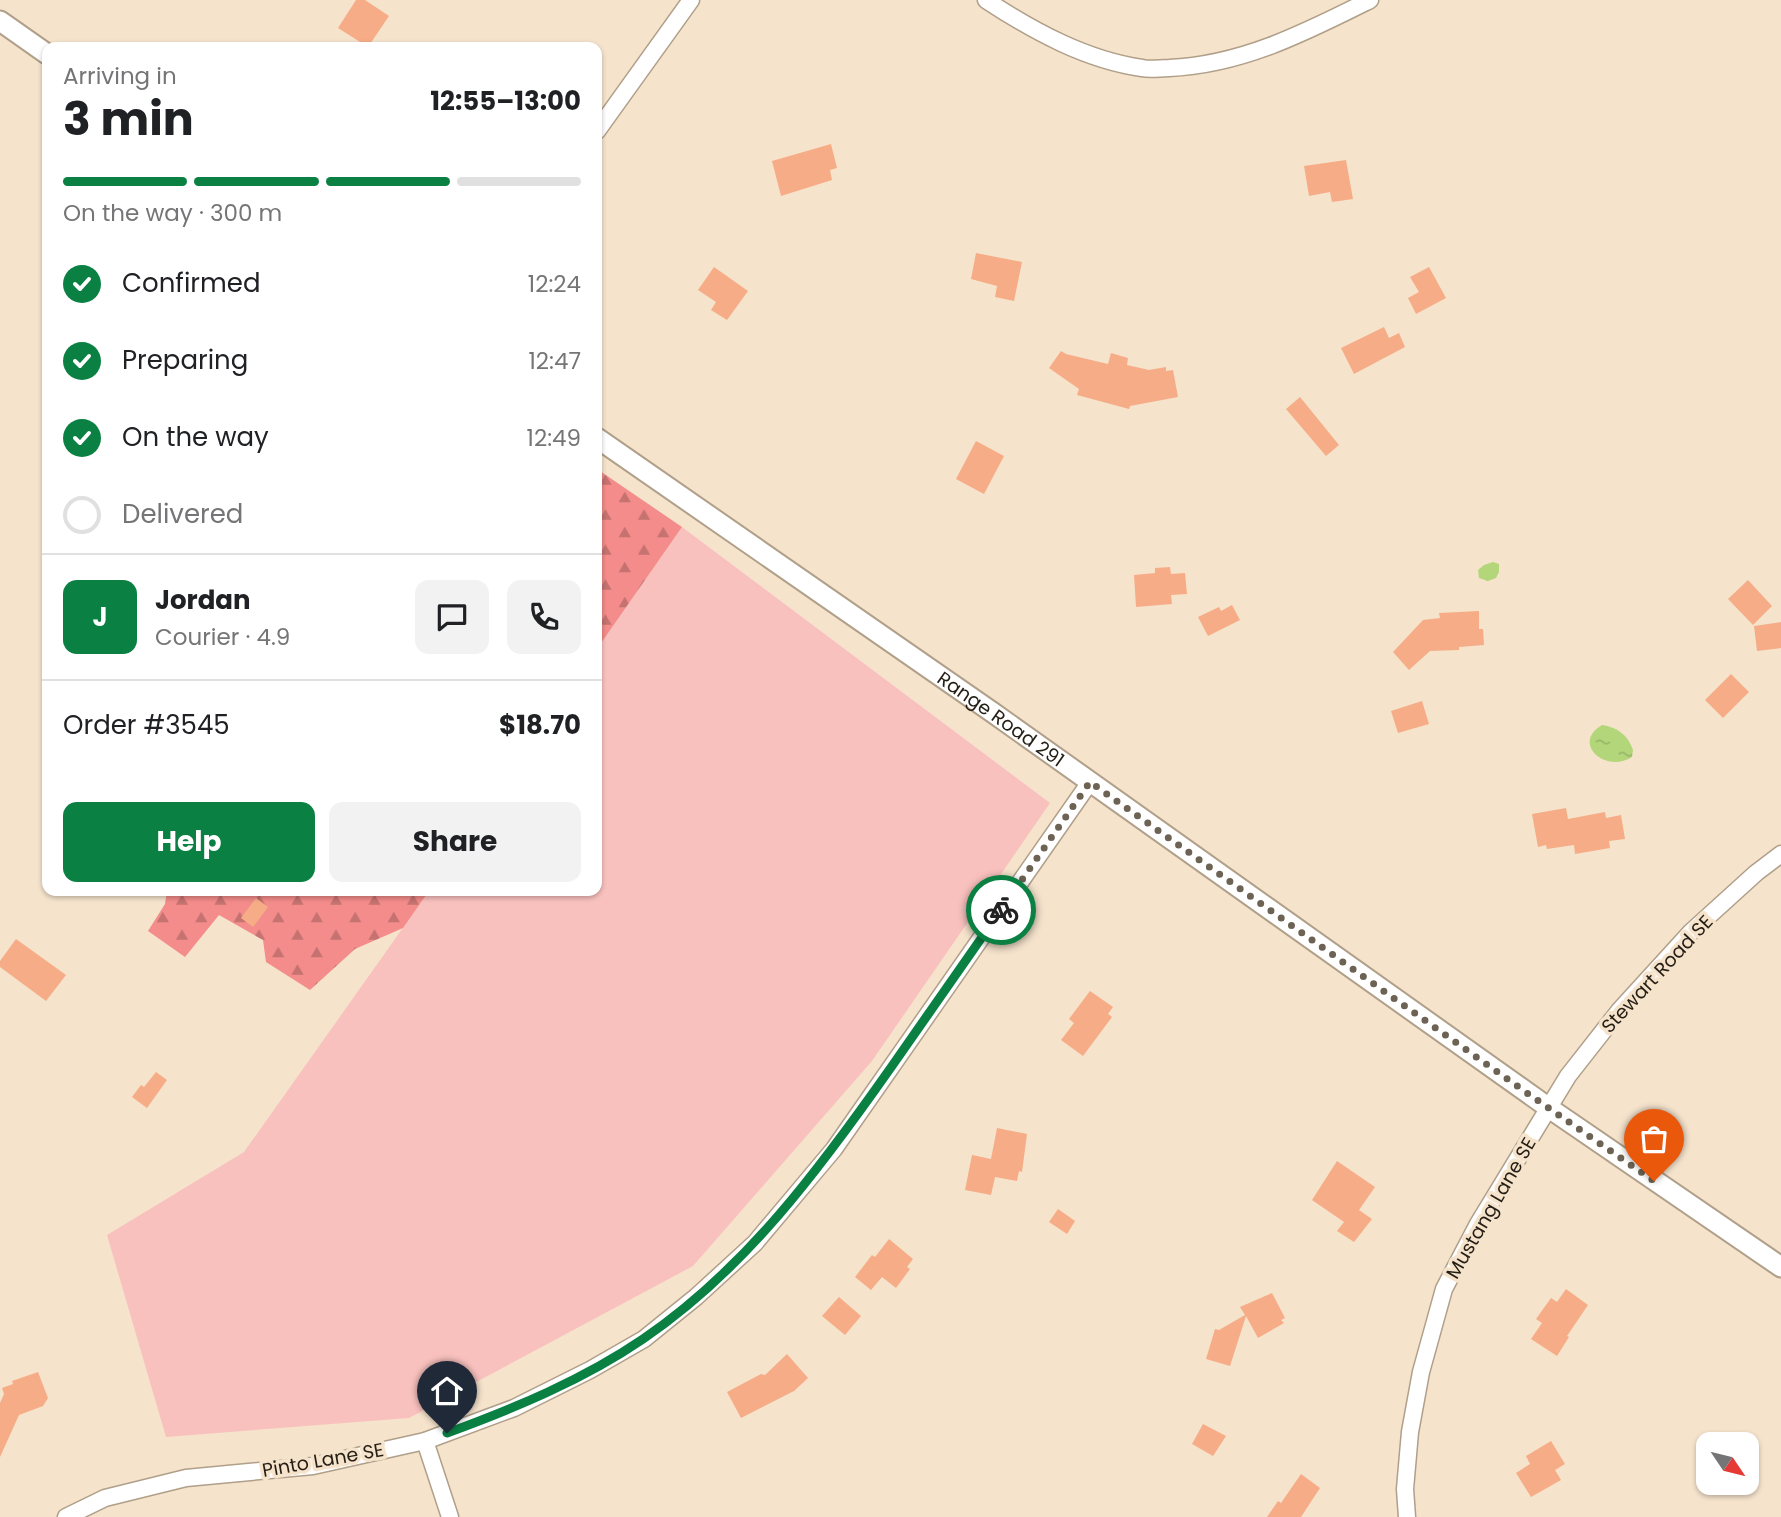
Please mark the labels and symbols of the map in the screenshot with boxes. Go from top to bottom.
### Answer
street label: Range Road 291 [932,665,1070,773]
courier [966,875,1036,945]
street label: Stewart Road SE [1595,909,1719,1039]
pin [1624,1109,1684,1181]
street label: Mustang Lane SE [1439,1132,1543,1284]
pin [417,1361,477,1433]
north arrow [1696,1432,1759,1494]
street label: Pinto Lane SE [260,1436,386,1484]

